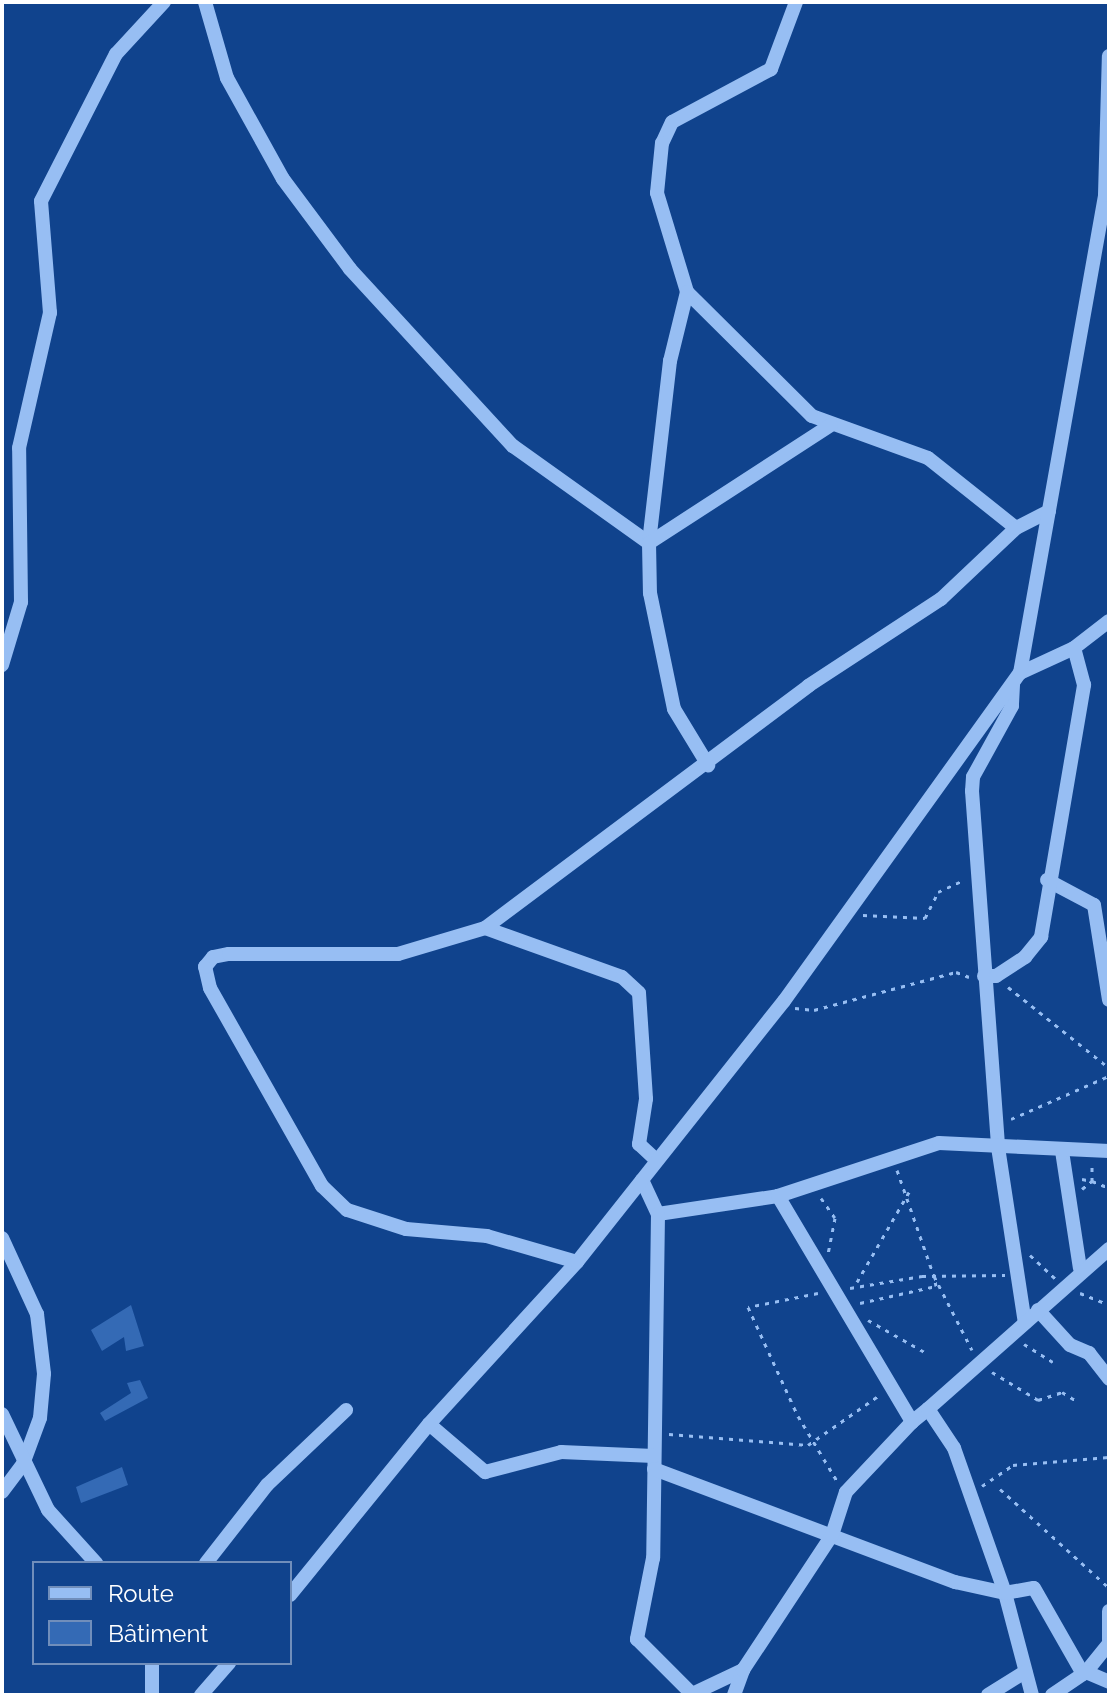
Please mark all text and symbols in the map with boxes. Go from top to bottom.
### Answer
legend [32,1561,292,1665]
text: Route [108,1579,174,1608]
text: Bâtiment [108,1619,208,1648]

